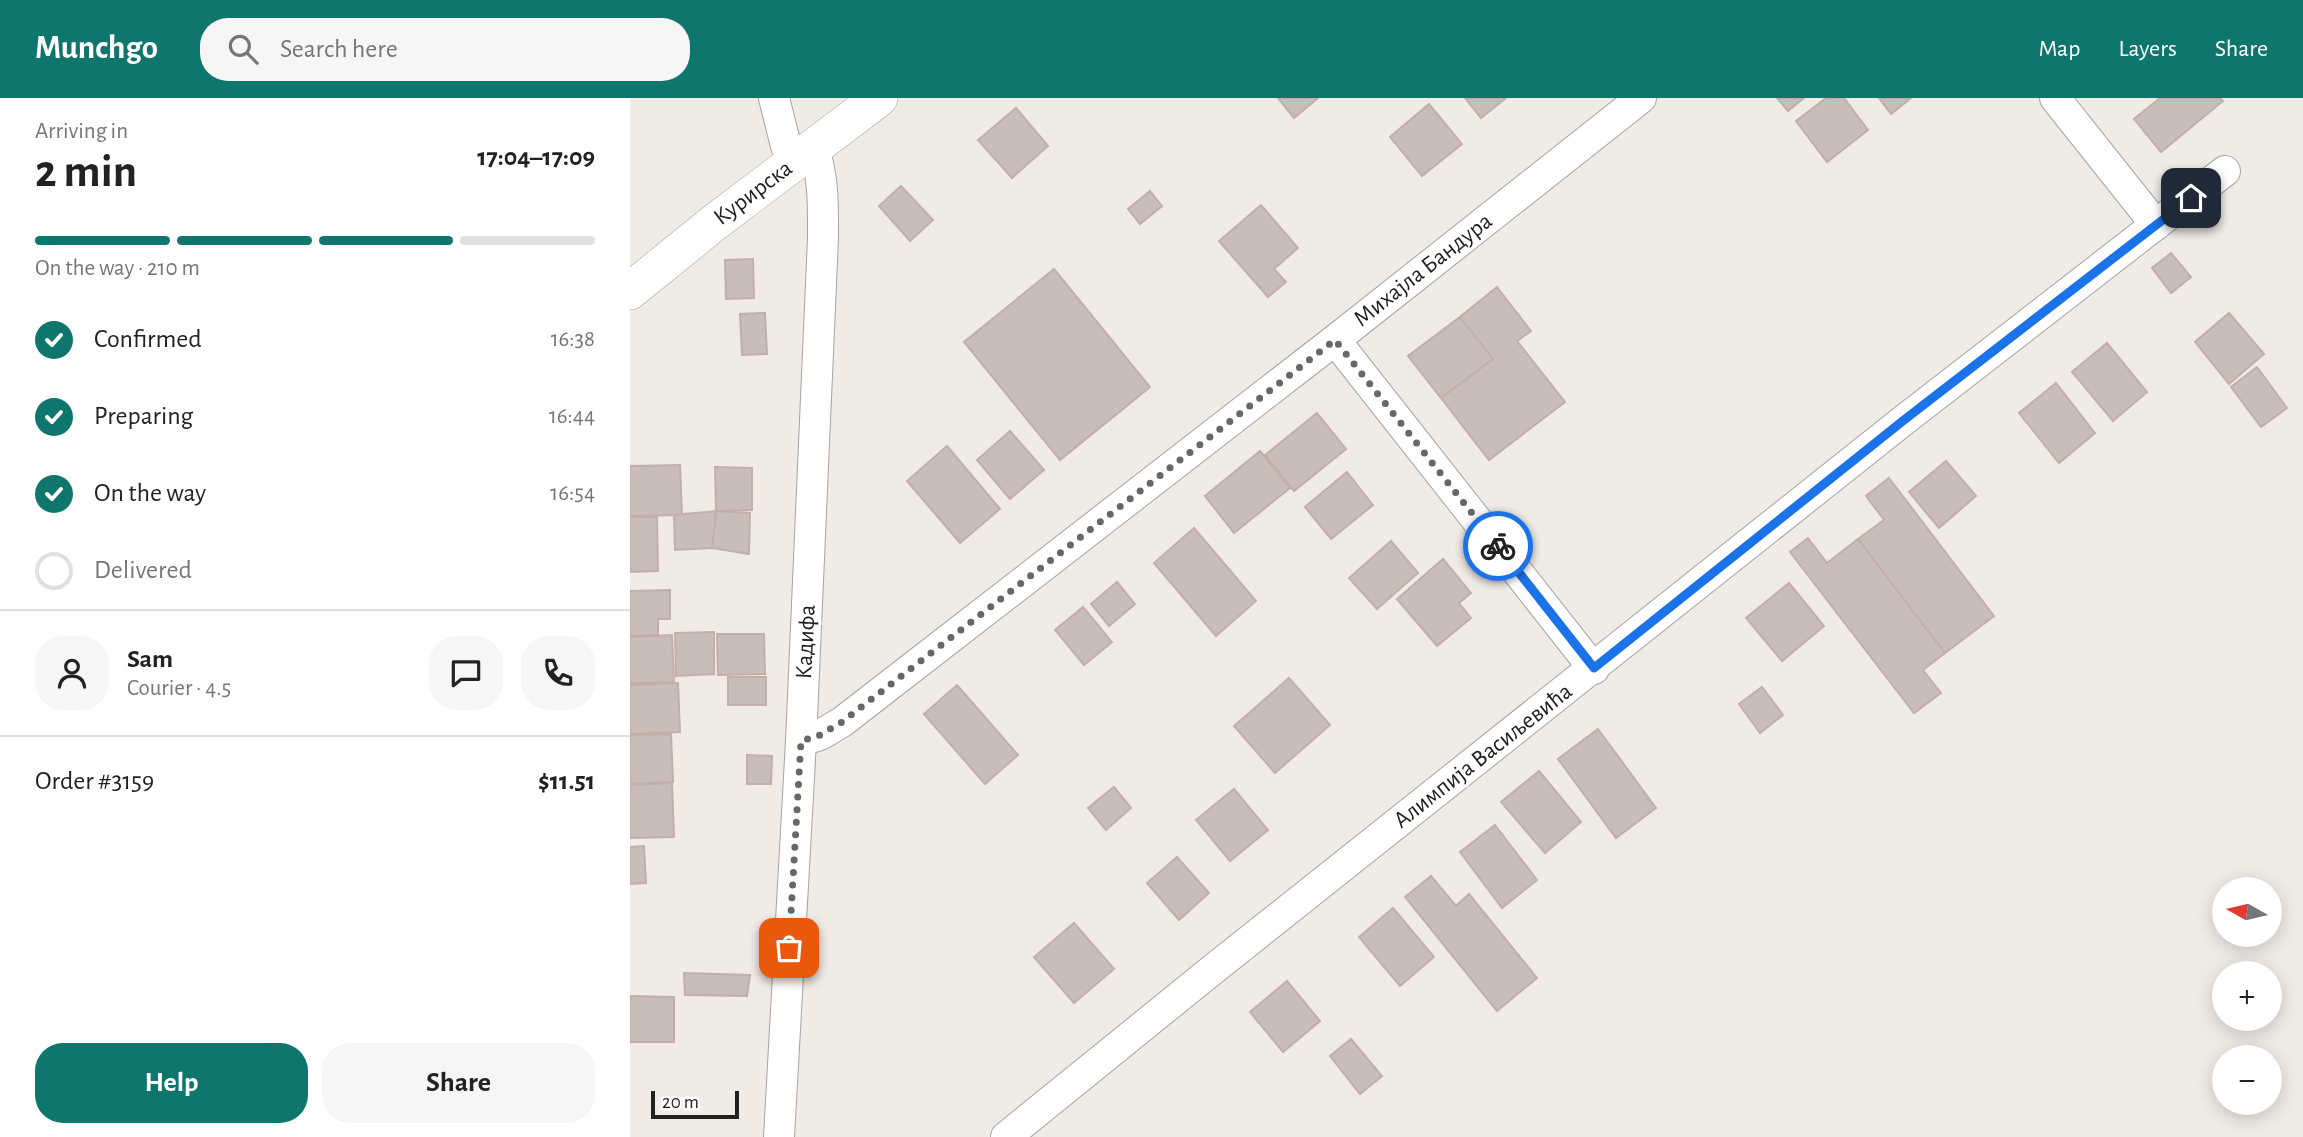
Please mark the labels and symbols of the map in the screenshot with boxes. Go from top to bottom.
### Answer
street label: Курирска [709,156,797,230]
pin [2161,168,2221,228]
street label: Михајла Бандура [1349,209,1497,331]
courier [1463,511,1533,581]
street label: Кадифа [792,604,820,680]
street label: Алимпија Васиљевића [1389,679,1577,833]
north arrow [2212,877,2282,947]
pin [759,918,819,978]
scale bar [651,1088,738,1120]

